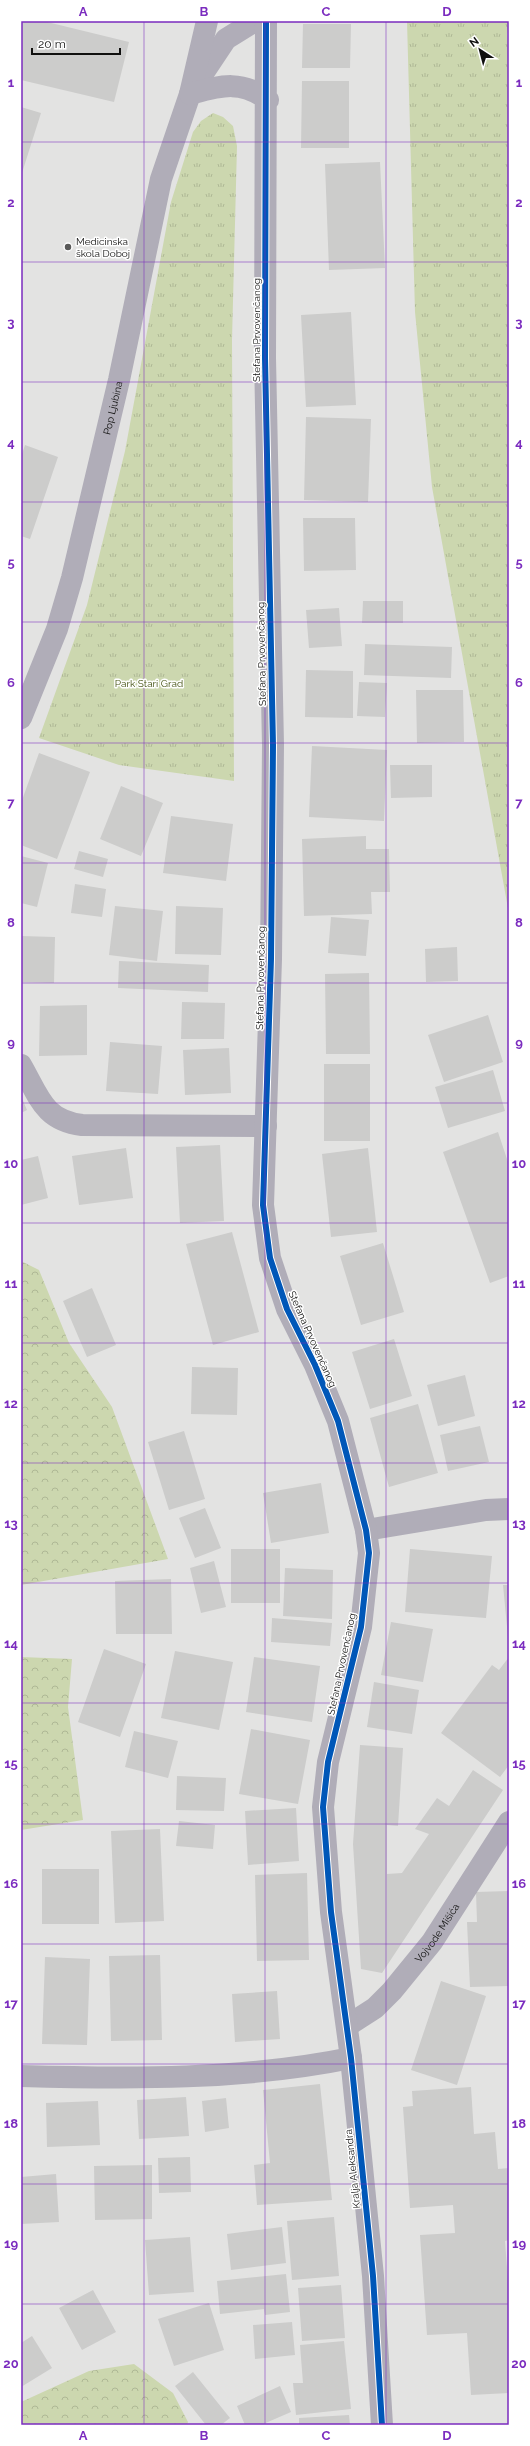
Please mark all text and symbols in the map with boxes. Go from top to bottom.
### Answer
text: A [79,4,88,19]
text: B [200,4,209,19]
text: C [322,4,331,19]
text: D [442,4,452,19]
scale bar [32,30,120,56]
north arrow [460,30,500,70]
text: N [467,35,482,50]
text: 20 m [38,37,66,51]
text: 1 [8,75,15,90]
text: 1 [516,75,523,90]
text: 2 [7,195,15,210]
text: 2 [515,195,523,210]
place label: Medicinska škola Doboj [76,236,130,259]
marker: Medicinska škola Doboj [63,242,73,252]
street label: Stefana Prvovenčanog [251,278,262,382]
text: 3 [7,315,15,330]
text: 3 [515,315,523,330]
street label: Pop Ljubina [101,380,125,436]
text: 4 [7,435,15,450]
text: 4 [515,435,523,450]
text: 5 [7,555,15,570]
text: 5 [515,555,523,570]
street label: Stefana Prvovenčanog [255,602,268,706]
text: 6 [7,675,15,690]
text: 6 [515,675,523,690]
park label: Park Stari Grad [115,678,183,689]
text: 7 [7,795,15,810]
text: 7 [515,795,523,810]
text: 8 [7,915,15,930]
text: 8 [515,915,523,930]
street label: Stefana Prvovenčanog [254,926,267,1030]
text: 9 [7,1035,15,1050]
text: 9 [515,1035,523,1050]
text: 10 [4,1156,18,1171]
text: 10 [512,1156,526,1171]
text: 11 [5,1276,18,1291]
text: 11 [513,1276,526,1291]
street label: Stefana Prvovenčanog [286,1289,339,1389]
text: 12 [4,1396,18,1411]
text: 12 [512,1396,526,1411]
text: 13 [4,1516,18,1531]
text: 13 [512,1516,526,1531]
street label: Stefana Prvovenčanog [325,1612,358,1716]
text: 14 [4,1636,18,1651]
text: 14 [512,1636,526,1651]
text: 15 [4,1756,18,1771]
text: 15 [512,1756,526,1771]
text: 16 [4,1876,18,1891]
text: 16 [512,1876,526,1891]
street label: Vojvode Mišića [413,1901,461,1964]
text: 17 [4,1996,19,2011]
text: 17 [512,1996,527,2011]
text: 18 [4,2116,18,2131]
text: 18 [512,2116,526,2131]
street label: Kralja Aleksandra [343,2129,362,2209]
text: 19 [4,2236,18,2251]
text: 19 [512,2236,526,2251]
text: 20 [3,2356,19,2371]
text: 20 [511,2356,527,2371]
text: A [79,2428,88,2443]
text: B [200,2428,209,2443]
text: C [322,2428,331,2443]
text: D [442,2428,452,2443]

